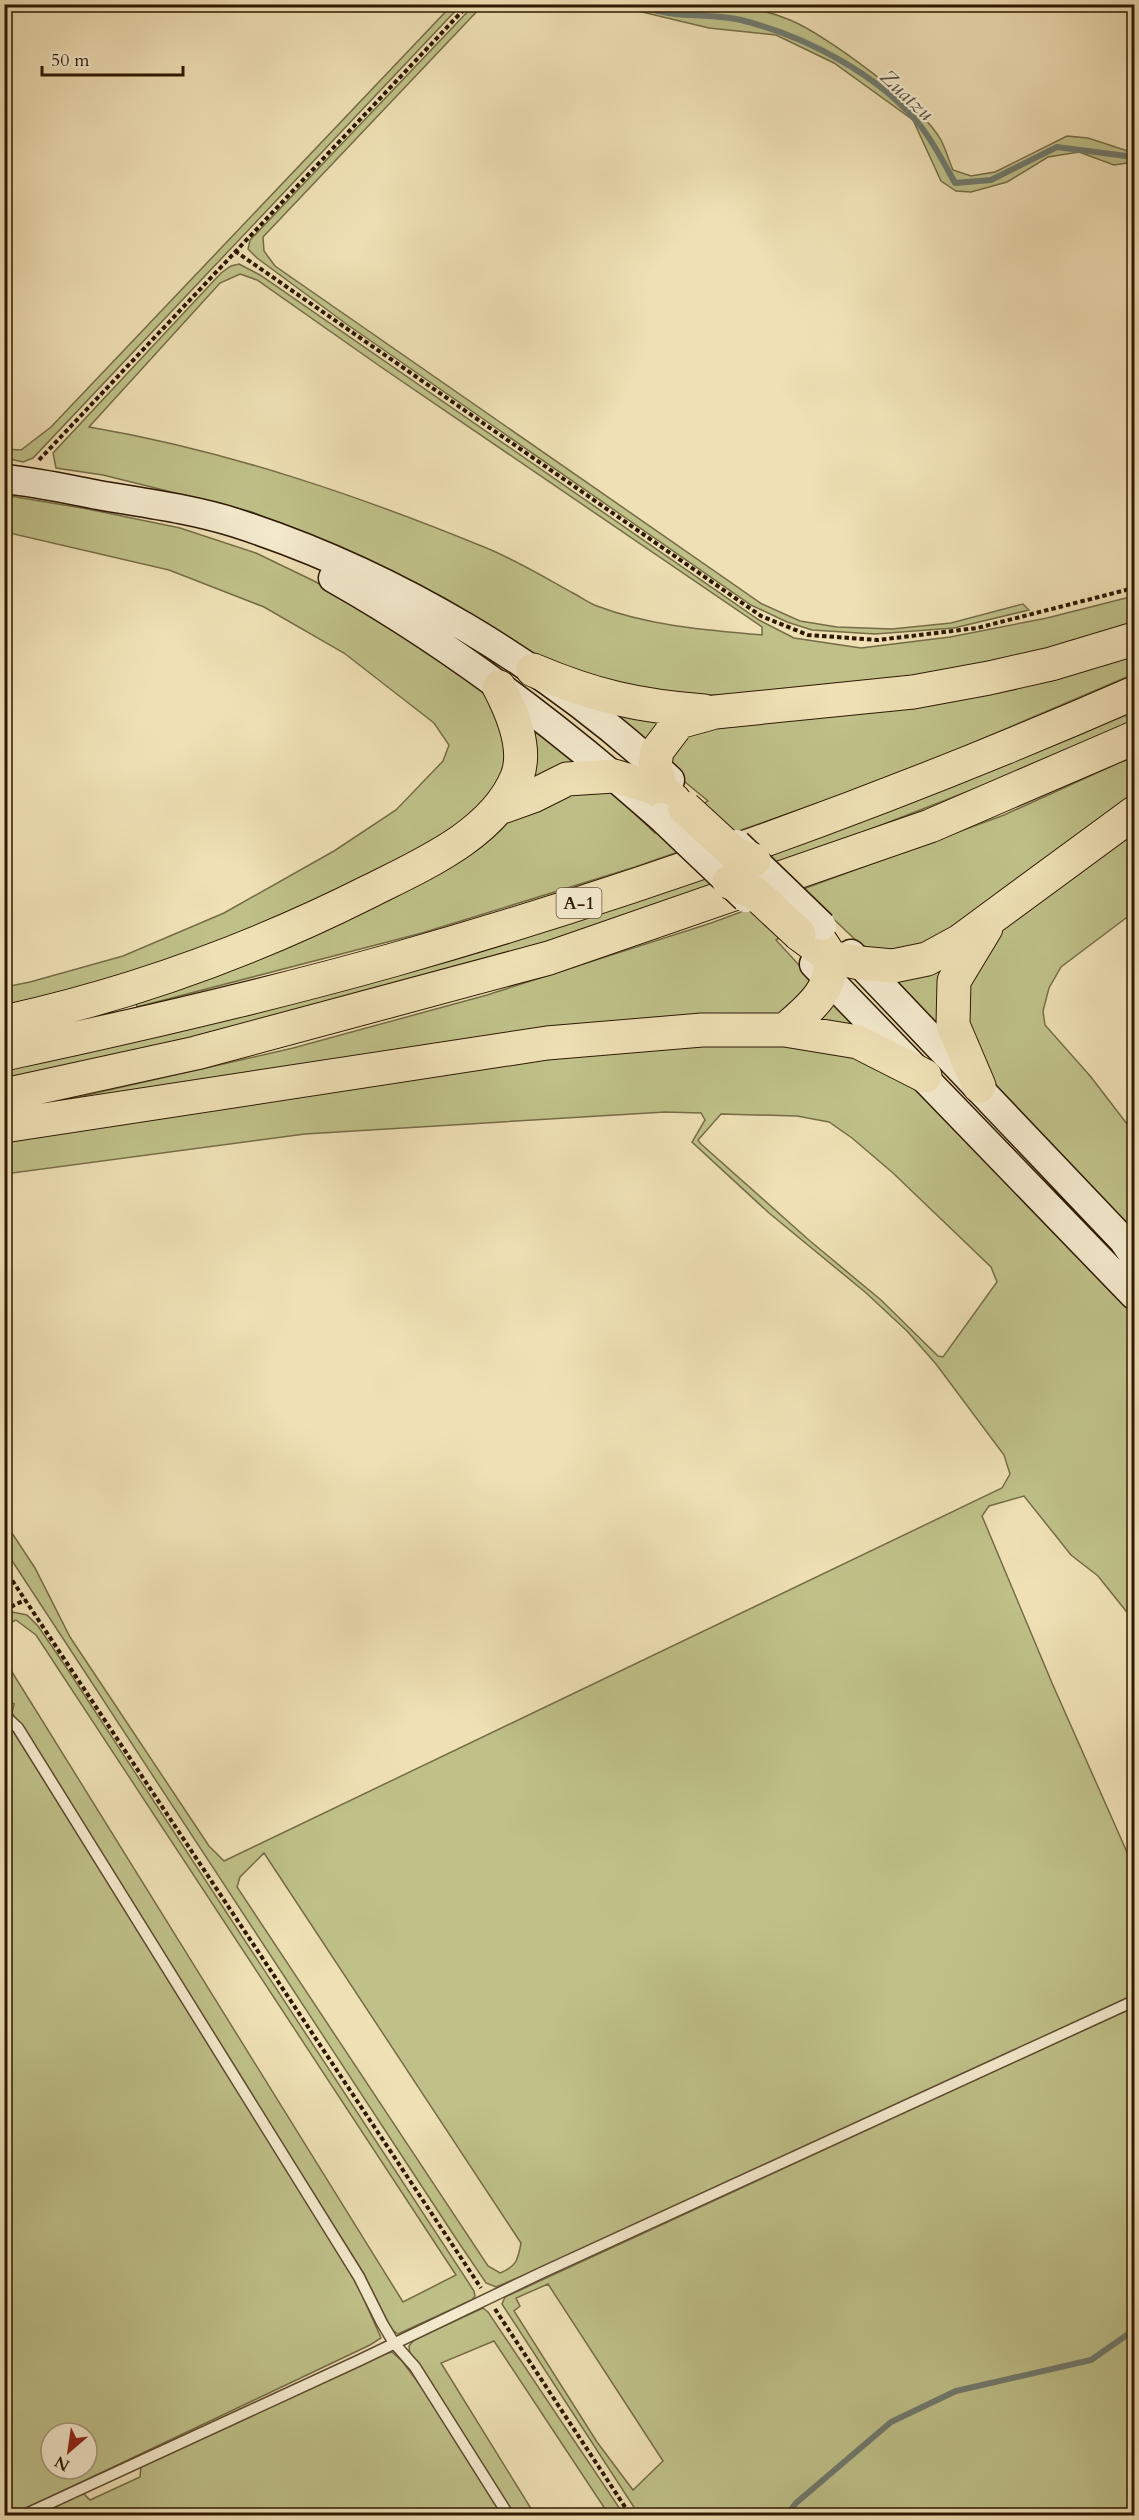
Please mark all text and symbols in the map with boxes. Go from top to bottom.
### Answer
scale bar [42,39,183,77]
text: 50 m [51,48,90,73]
water label: Zuatzu [873,63,940,128]
road number: A-1 [556,888,602,918]
north arrow [39,2421,99,2481]
text: N [51,2450,74,2476]

